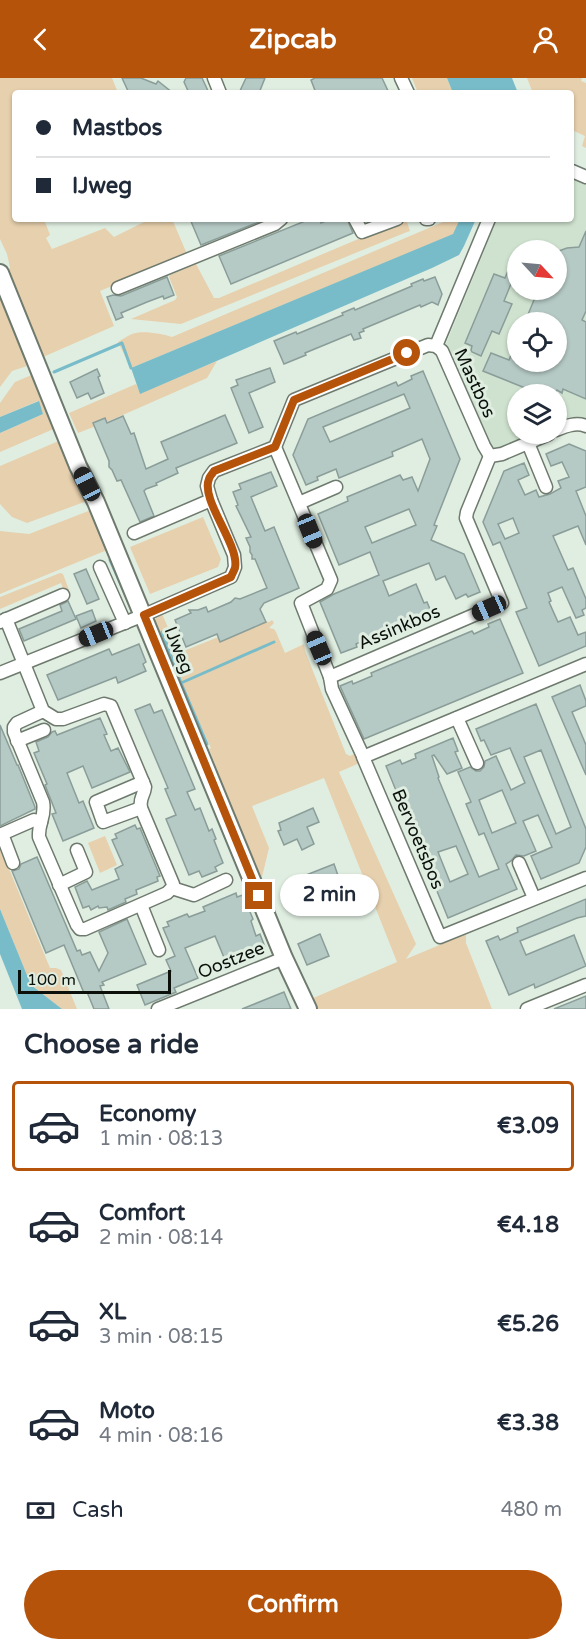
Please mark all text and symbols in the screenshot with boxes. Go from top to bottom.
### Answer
icon: back [24,23,57,56]
text: Zipcab [249,23,337,56]
icon: person [529,23,562,56]
text: Mastbos [72,115,162,141]
text: IJweg [72,173,132,199]
north arrow [507,240,567,300]
map controls [507,240,567,444]
button: locate [507,312,567,372]
route start [393,339,420,366]
street label: Mastbos [449,345,501,421]
button: layers [507,384,567,444]
car [71,464,103,504]
car [295,511,325,551]
car [469,592,509,624]
street label: Assinkbos [355,600,443,654]
car [76,619,116,649]
street label: IJweg [160,623,198,677]
car [304,628,334,668]
street label: Bervoetsbos [387,786,449,892]
callout: 2 min [280,875,379,917]
route end [245,882,272,909]
text: 2 min [303,883,356,907]
street label: Oostzee [194,937,268,983]
scale bar [18,967,171,995]
text: 100 m [27,970,76,990]
text: Choose a ride [24,1028,199,1061]
icon: car [27,1099,81,1153]
text: Economy [99,1101,196,1127]
text: €3.09 [497,1113,559,1139]
text: 1 min · 08:13 [99,1127,223,1151]
icon: car [27,1198,81,1252]
text: Comfort [99,1200,185,1226]
text: €4.18 [497,1212,559,1238]
text: 2 min · 08:14 [99,1226,223,1250]
icon: car [27,1297,81,1351]
text: XL [99,1299,126,1325]
text: €5.26 [497,1311,559,1337]
text: 3 min · 08:15 [99,1325,223,1349]
icon: car [27,1396,81,1450]
text: Moto [99,1398,155,1424]
text: €3.38 [497,1410,559,1436]
text: 4 min · 08:16 [99,1424,223,1448]
icon: cash [24,1494,57,1527]
text: Cash [72,1497,124,1523]
text: 480 m [501,1498,562,1522]
button: Confirm [24,1570,562,1639]

